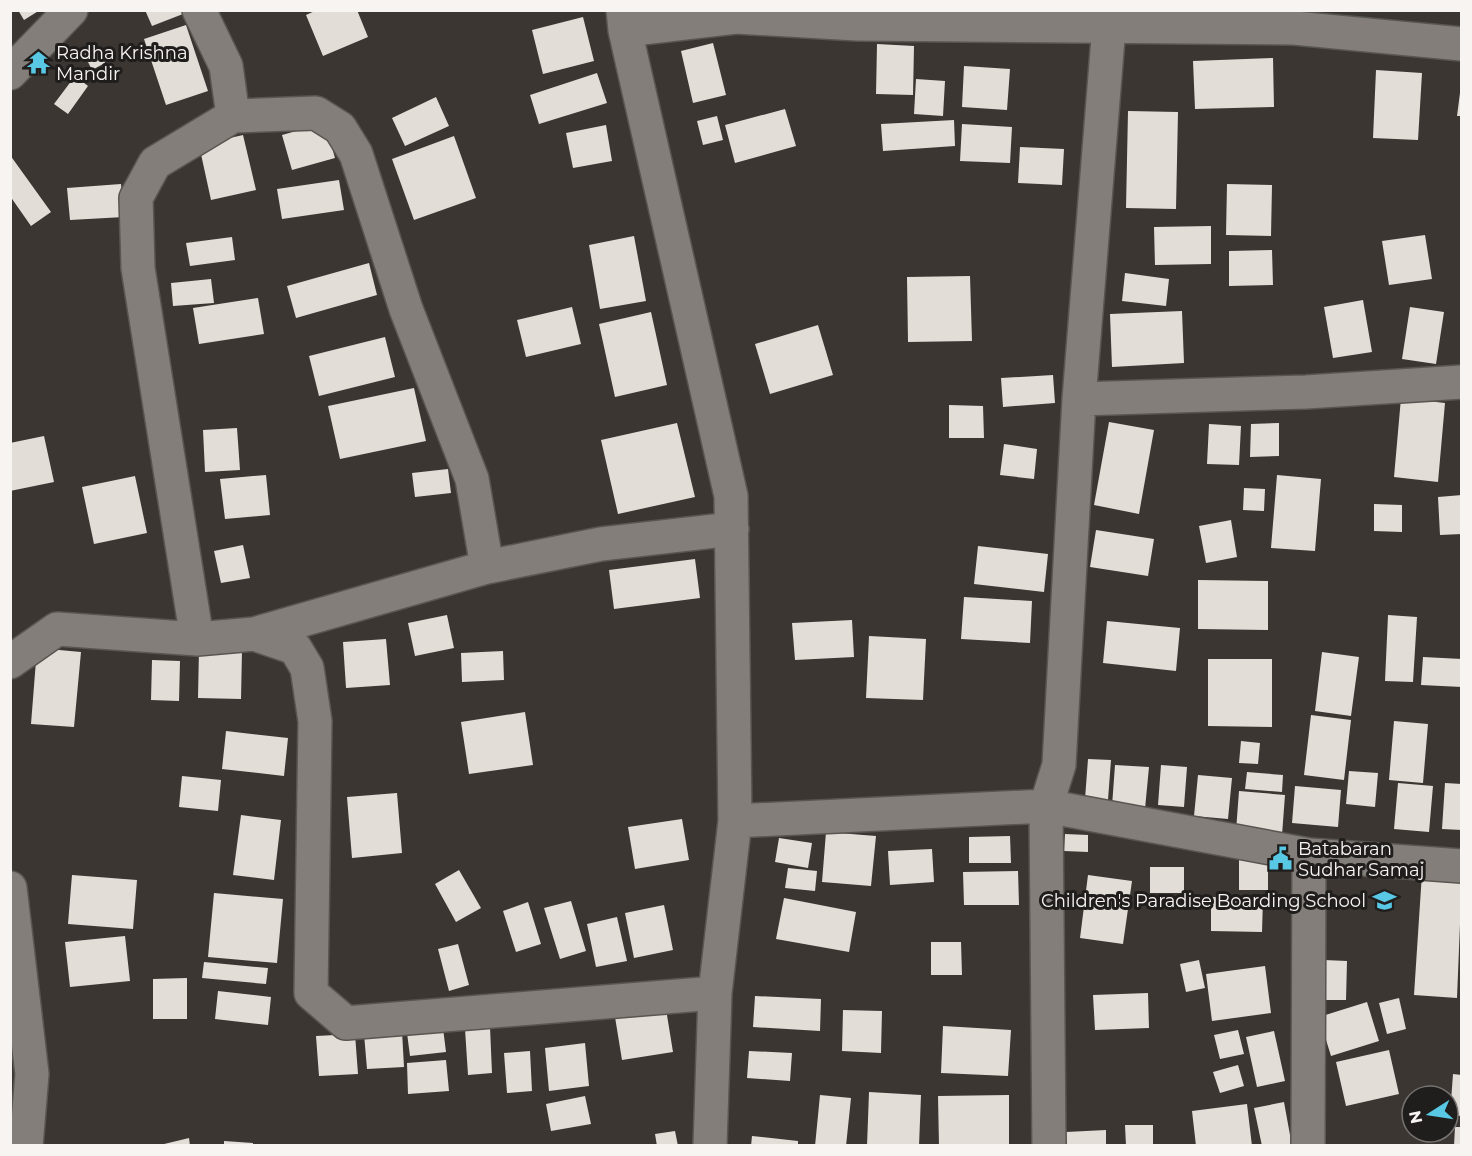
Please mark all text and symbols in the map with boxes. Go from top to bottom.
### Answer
place label: Radha Krishna Mandir [56,42,188,85]
temple icon: Radha Krishna Mandir [25,50,51,76]
place label: Batabaran Sudhar Samaj [1298,838,1424,881]
public building icon: Batabaran Sudhar Samaj [1267,846,1293,872]
school or university icon: Children's Paradise Boarding School [1371,888,1397,914]
place label: Children's Paradise Boarding School [1041,890,1366,912]
north arrow [1400,1084,1460,1144]
text: N [1405,1109,1426,1125]

